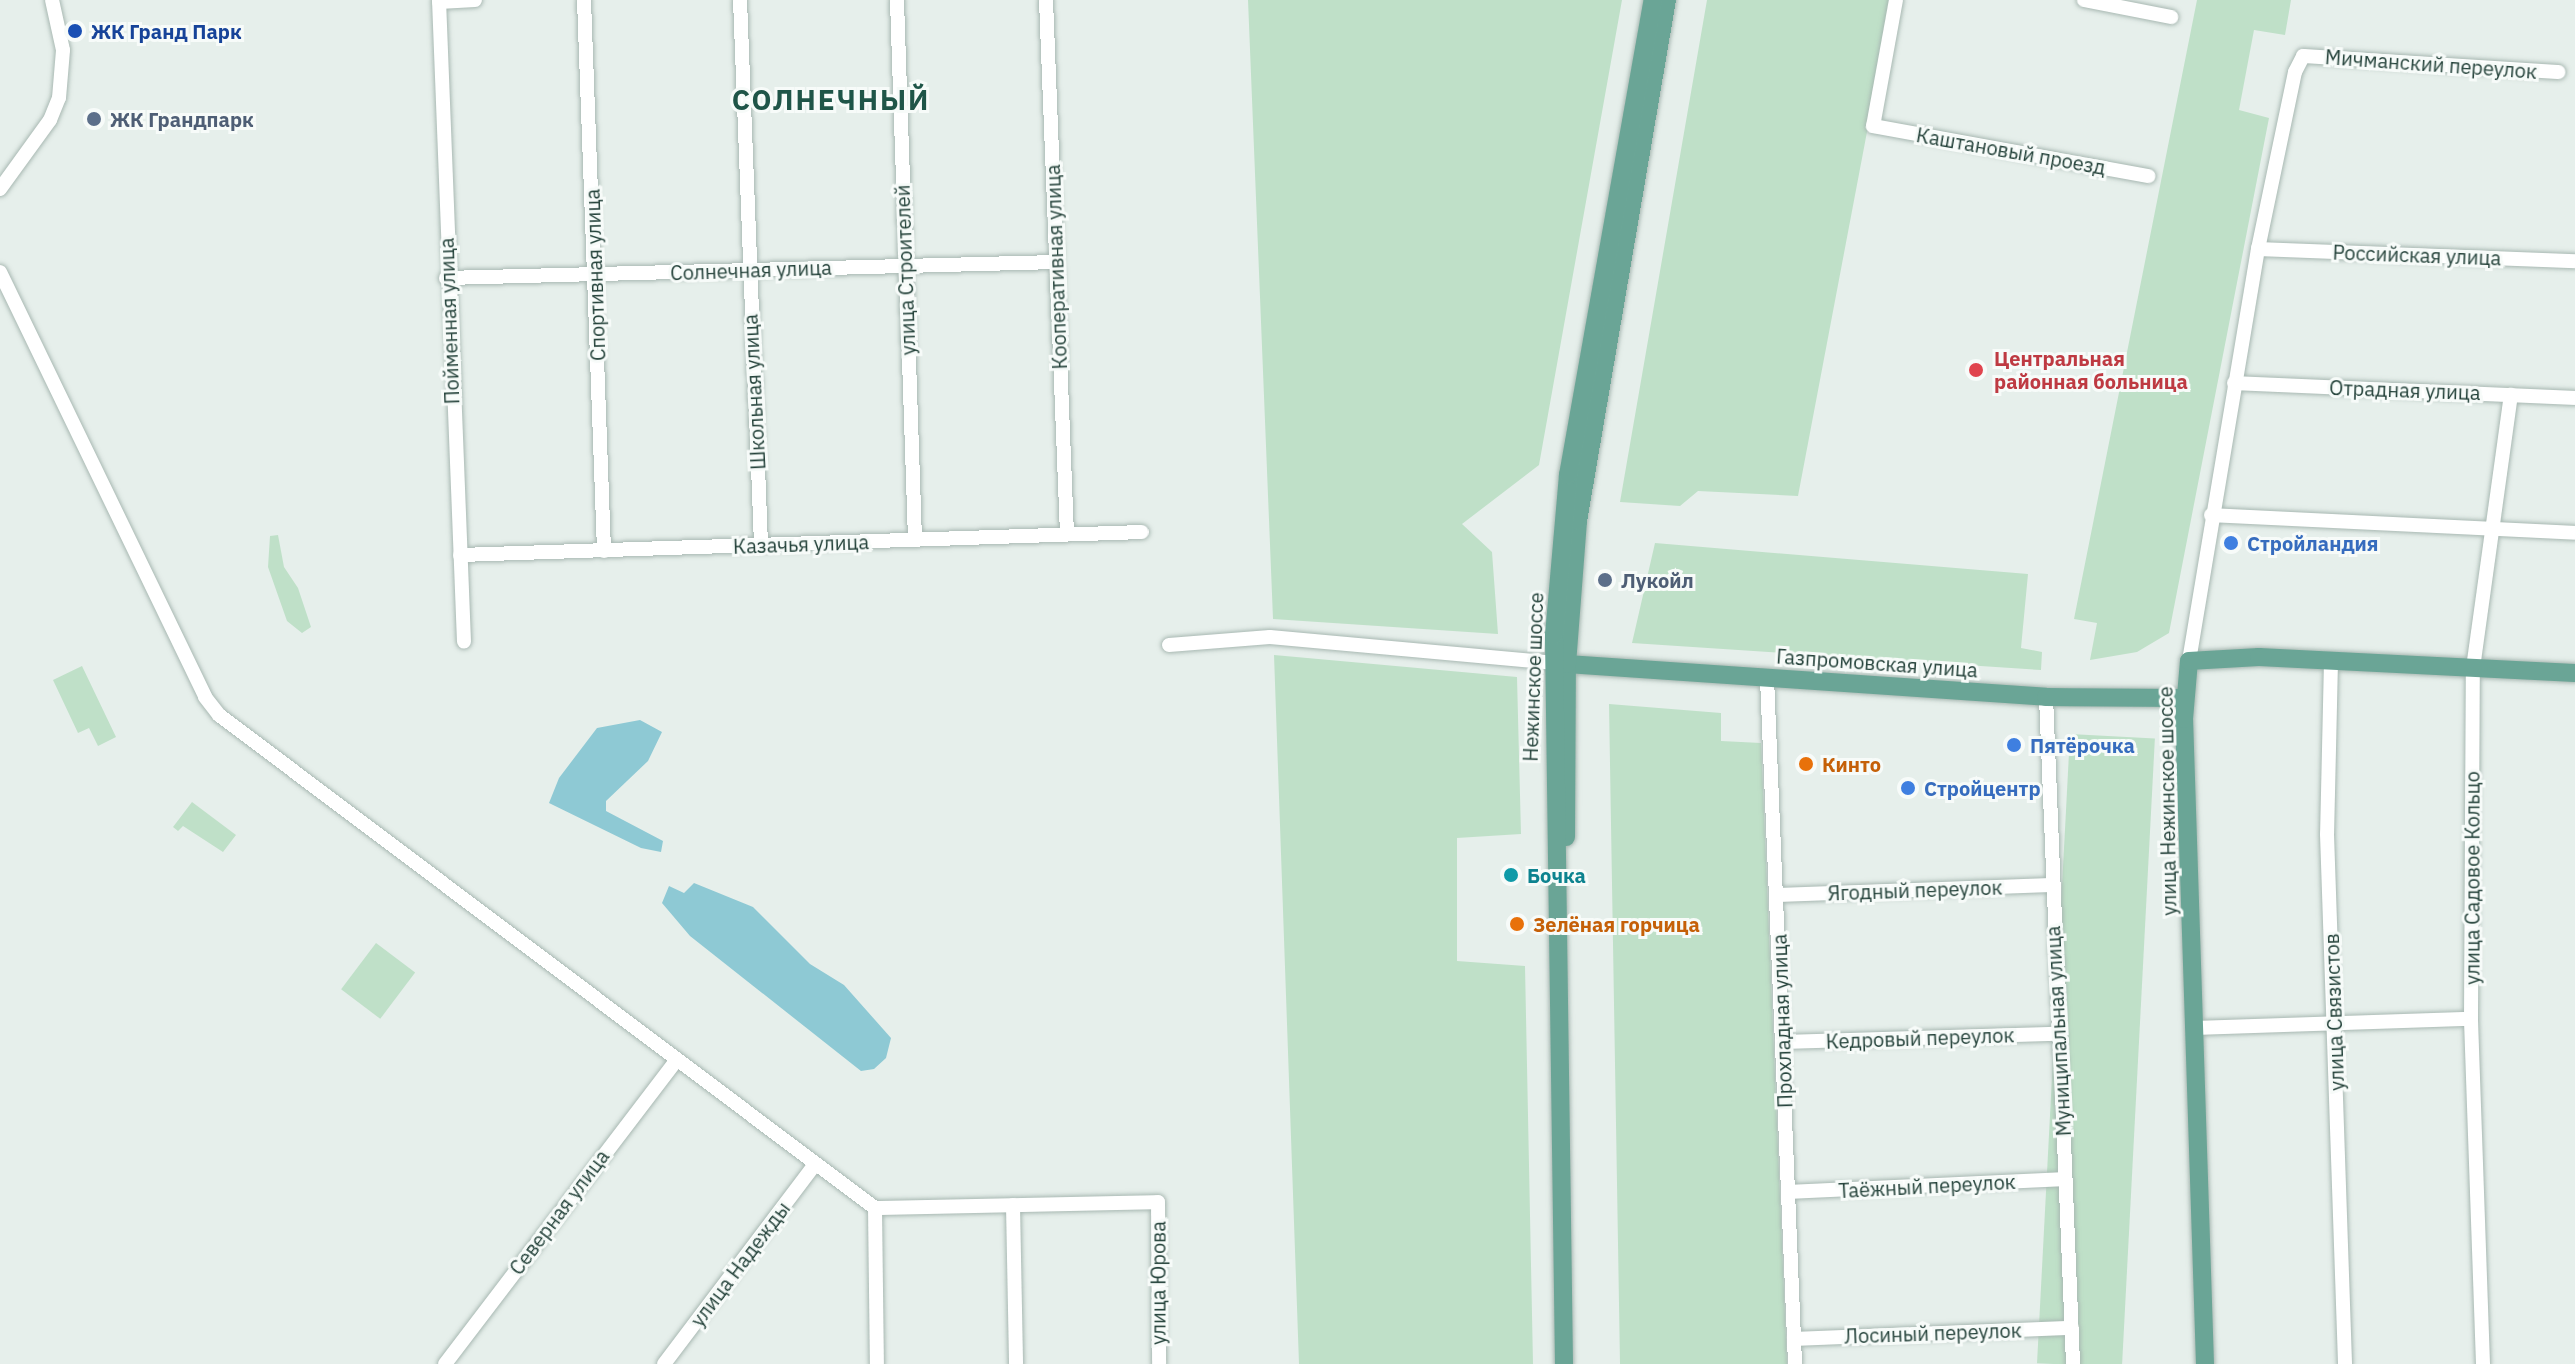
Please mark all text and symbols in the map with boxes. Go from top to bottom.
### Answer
place label: ЖК Гранд Парк [91,19,242,43]
marker: ЖК Гранд Парк [66,22,84,40]
street label: Мичманский переулок [2324,45,2538,83]
district label: СОЛНЕЧНЫЙ [732,83,930,117]
place label: ЖК Грандпарк [110,107,254,131]
marker: ЖК Грандпарк [85,110,103,128]
street label: Каштановый проезд [1914,123,2108,179]
street label: Кооперативная улица [1040,164,1072,370]
street label: улица Строителей [890,184,920,356]
street label: Спортивная улица [580,189,610,361]
street label: Пойменная улица [434,237,464,405]
street label: Российская улица [2332,240,2502,270]
street label: Солнечная улица [670,255,832,285]
street label: Школьная улица [738,314,770,470]
place label: Центральная районная больница [1994,346,2188,393]
marker: Центральная районная больница [1965,359,1987,381]
street label: Отрадная улица [2329,375,2481,405]
street label: Казачья улица [733,530,869,558]
place label: Стройландия [2247,531,2378,555]
marker: Стройландия [2222,534,2240,552]
place label: Лукойл [1621,568,1694,592]
marker: Лукойл [1596,571,1614,589]
street label: Нежинское шоссе [1518,592,1548,762]
street label: Газпромовская улица [1775,644,1979,682]
street label: улица Нежинское шоссе [2153,686,2181,916]
place label: Пятёрочка [2030,733,2135,757]
marker: Пятёрочка [2005,736,2023,754]
place label: Кинто [1822,752,1881,776]
marker: Кинто [1797,755,1815,773]
street label: улица Садовое Кольцо [2460,771,2484,985]
place label: Стройцентр [1924,776,2041,800]
marker: Стройцентр [1899,779,1917,797]
place label: Бочка [1527,863,1586,887]
marker: Бочка [1502,866,1520,884]
street label: Ягодный переулок [1827,875,2003,905]
place label: Зелёная горчица [1533,912,1700,936]
marker: Зелёная горчица [1508,915,1526,933]
street label: Муниципальная улица [2041,925,2075,1137]
street label: улица Связистов [2319,933,2349,1091]
street label: Прохладная улица [1767,934,1797,1108]
street label: Кедровый переулок [1825,1023,2015,1053]
street label: Северная улица [504,1145,614,1279]
street label: Таёжный переулок [1838,1169,2016,1203]
street label: улица Надежды [685,1197,795,1331]
street label: улица Юрова [1146,1221,1170,1345]
street label: Лосиный переулок [1844,1318,2022,1348]

